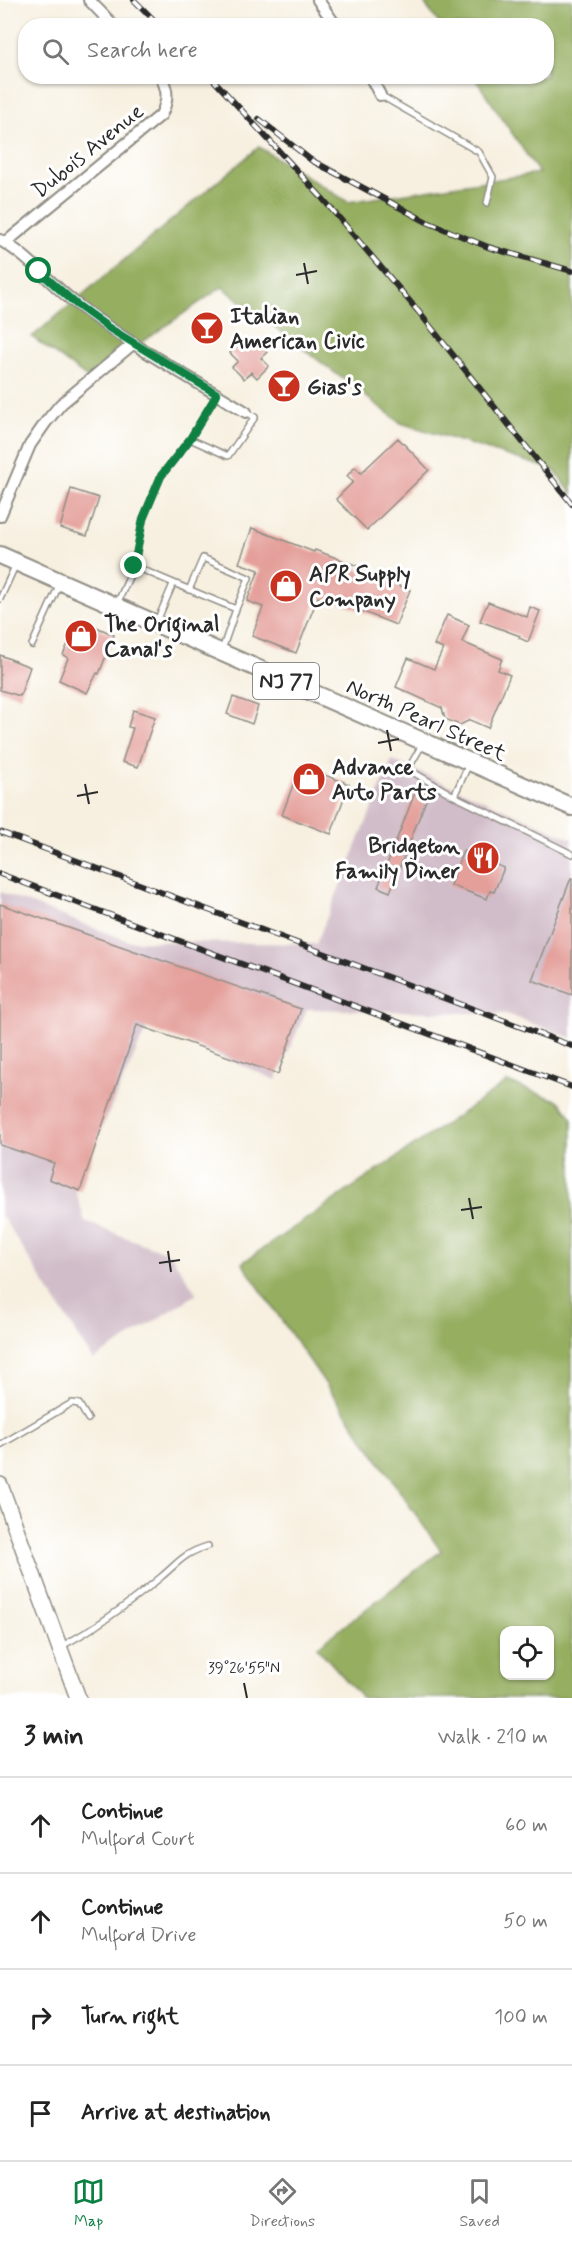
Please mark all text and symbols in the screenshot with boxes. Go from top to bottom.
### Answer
search box [18,18,554,84]
icon: search [39,35,72,68]
text: Search here [87,37,198,65]
street label: Dubois Avenue [27,98,150,205]
route start [25,257,51,283]
place label: Italian American Civic [230,303,365,356]
bar icon: Italian American Civic [189,310,225,346]
bar icon: Gias's [266,368,302,404]
place label: Gias's [307,374,362,402]
route end [120,552,146,578]
place label: APR Supply Company [309,561,411,614]
shop icon: APR Supply Company [268,568,304,604]
place label: The Original Canal's [104,611,219,664]
shop icon: The Original Canal's [63,618,99,654]
road number: NJ 77 [253,663,319,699]
street label: North Pearl Street [342,673,511,769]
place label: Advance Auto Parts [332,754,437,807]
shop icon: Advance Auto Parts [291,761,327,797]
place label: Bridgeton Family Diner [335,833,461,887]
restaurant icon: Bridgeton Family Diner [465,840,501,876]
map controls [500,1626,554,1680]
button: locate [500,1626,554,1680]
text: 39°26'55"N [208,1659,280,1679]
text: 3 min [24,1720,84,1754]
text: Walk · 210 m [438,1724,548,1751]
text: Continue [81,1798,163,1826]
icon: ahead [24,1809,57,1842]
text: 60 m [505,1812,548,1839]
text: Mulford Court [81,1826,195,1853]
text: Continue [81,1894,163,1922]
icon: ahead [24,1905,57,1938]
text: 50 m [503,1908,548,1935]
text: Mulford Drive [81,1922,196,1949]
icon: right [24,2001,57,2034]
text: Turn right [81,2003,179,2031]
text: 100 m [494,2004,548,2031]
icon: arrive [24,2097,57,2130]
text: Arrive at destination [81,2099,271,2127]
tab: Map [72,2175,105,2232]
tab: Directions [249,2175,315,2232]
tab: Saved [459,2175,500,2232]

